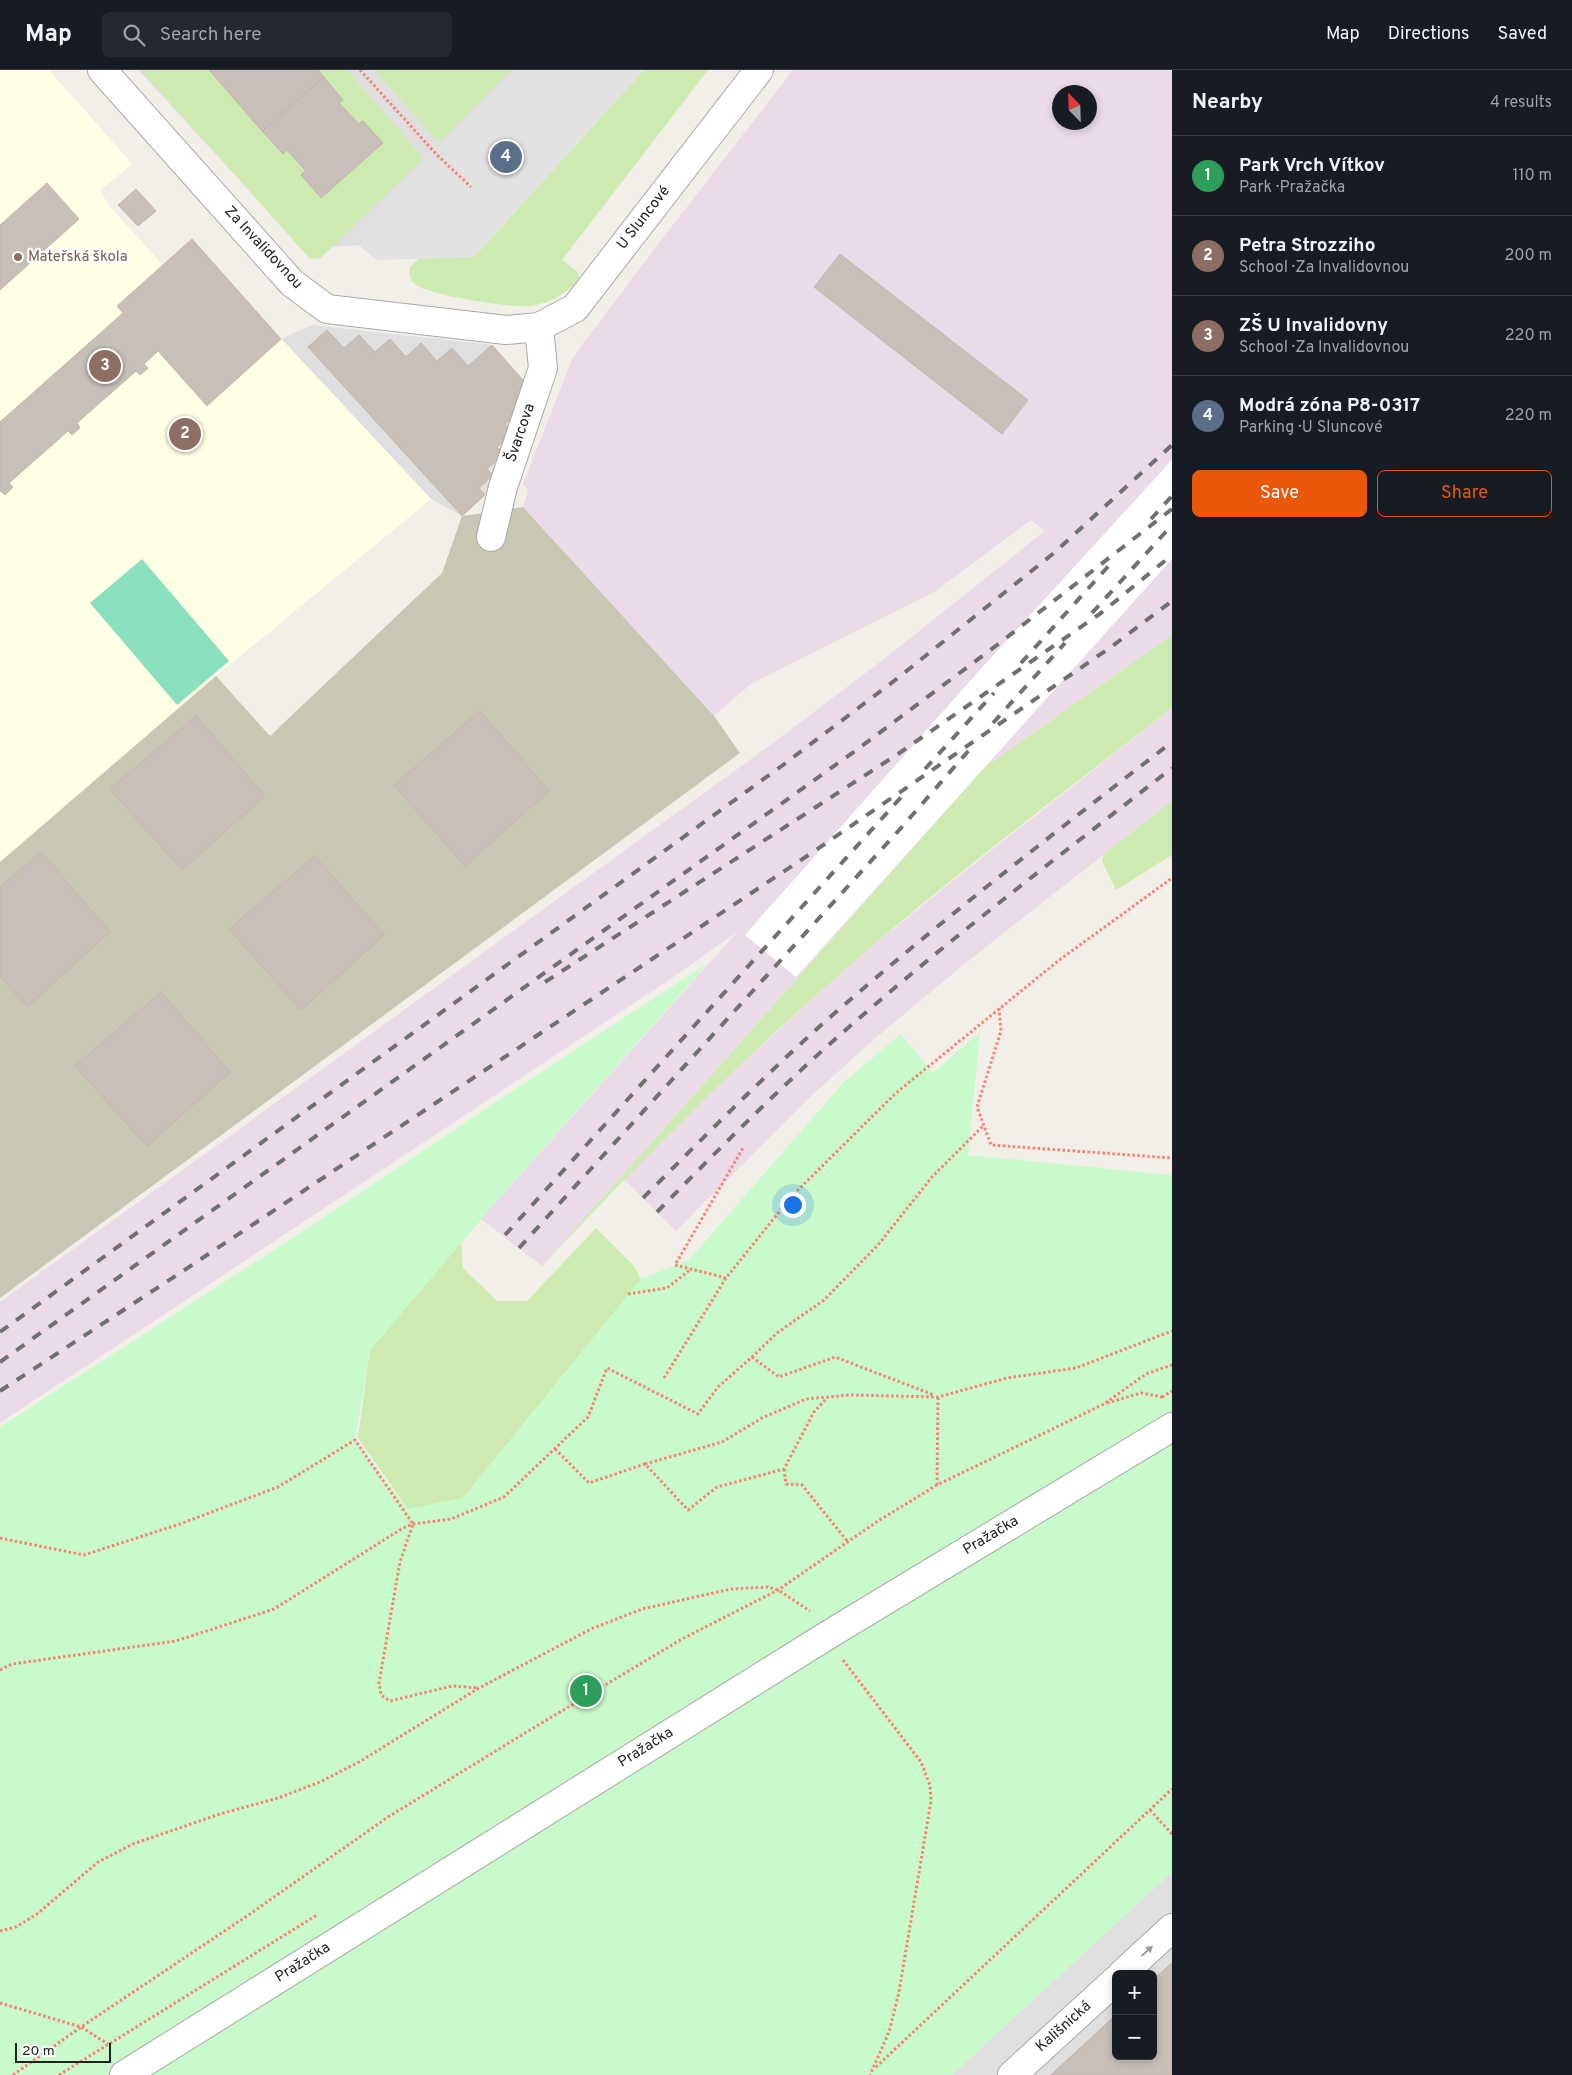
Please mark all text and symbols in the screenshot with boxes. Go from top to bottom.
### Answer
search box [102,12,452,57]
text: Map [25,20,72,50]
icon: search [120,21,148,49]
text: Search here [160,23,261,47]
text: Map [1326,23,1360,46]
text: Directions [1388,23,1470,46]
text: Saved [1498,23,1547,46]
north arrow [1052,85,1097,130]
text: Nearby [1192,89,1263,116]
text: 4 results [1490,93,1552,113]
pin: 4 [490,138,522,176]
text: Park Vrch Vítkov [1239,154,1385,178]
text: 1 [1205,166,1211,186]
text: 110 m [1512,166,1552,186]
text: Park · Pražačka [1239,178,1345,198]
street label: U Sluncové [613,182,675,254]
street label: Za Invalidovnou [220,202,306,294]
text: Petra Strozziho [1239,234,1375,258]
text: 2 [1203,246,1213,266]
text: 200 m [1504,246,1552,266]
place label: Mateřská škola [28,248,128,267]
marker: Mateřská škola [12,251,24,263]
text: School · Za Invalidovnou [1239,258,1409,278]
text: ZŠ U Invalidovny [1239,314,1388,338]
text: 3 [1203,326,1213,346]
text: 220 m [1505,326,1552,346]
text: School · Za Invalidovnou [1239,338,1409,358]
pin: 3 [89,347,121,385]
text: Modrá zóna P8-0317 [1239,394,1420,418]
street label: Švarcova [500,401,540,465]
text: 4 [1203,406,1213,426]
text: 220 m [1505,406,1552,426]
pin: 2 [169,415,201,453]
text: Parking · U Sluncové [1239,418,1383,438]
button: Save [1192,470,1367,517]
button: Share [1377,470,1552,517]
your location [780,1192,806,1218]
street label: Pražačka [960,1512,1022,1560]
pin: 1 [570,1672,602,1710]
street label: Pražačka [615,1724,677,1772]
street label: Pražačka [272,1939,334,1987]
one-way arrow [1141,1945,1153,1957]
map controls [1112,1970,1157,2060]
button: + [1112,1970,1157,2015]
street label: Kališnická [1032,1997,1096,2057]
button: − [1112,2015,1157,2060]
scale bar [15,2040,111,2063]
text: 20 m [22,2043,55,2060]

